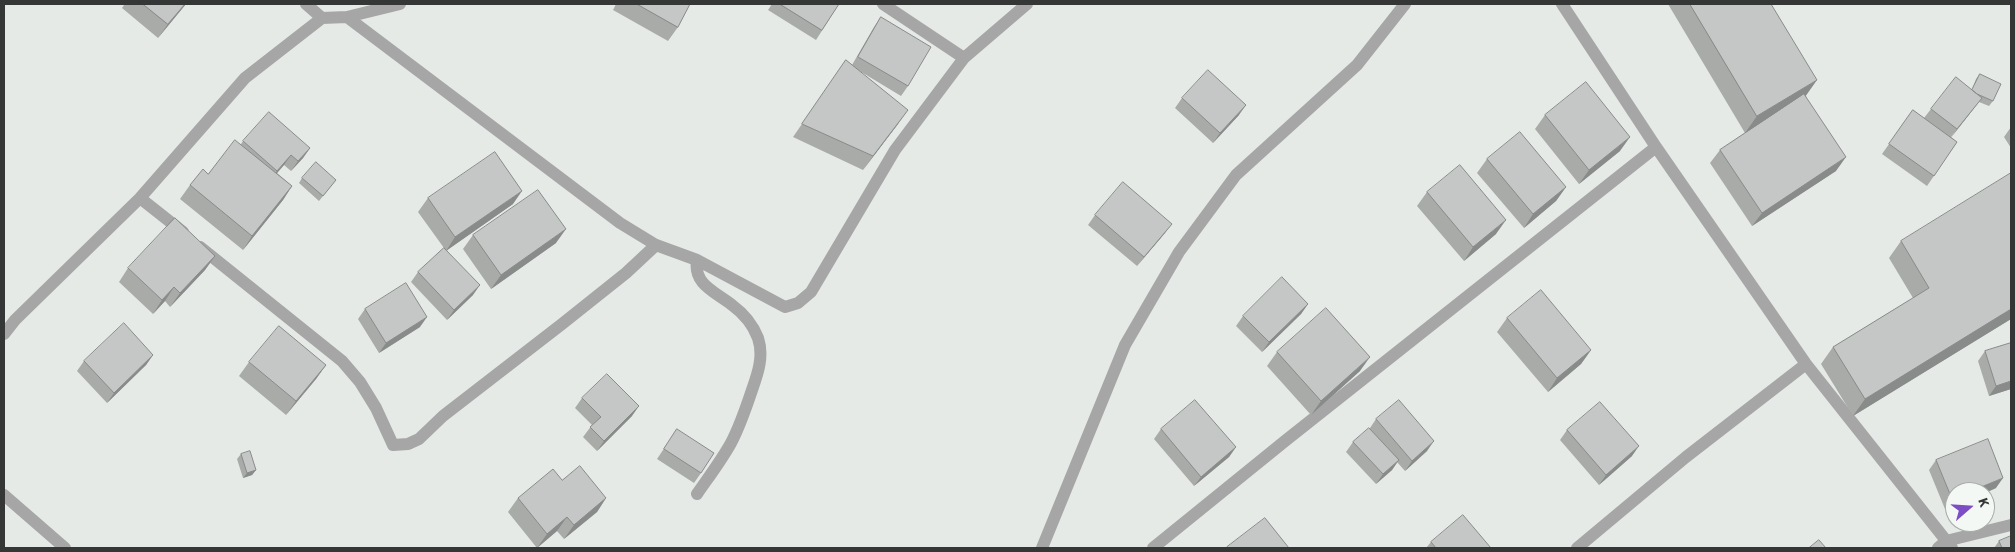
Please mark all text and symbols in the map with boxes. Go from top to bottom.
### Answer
north arrow [1945,482,1995,532]
text: K [1972,495,1994,510]

